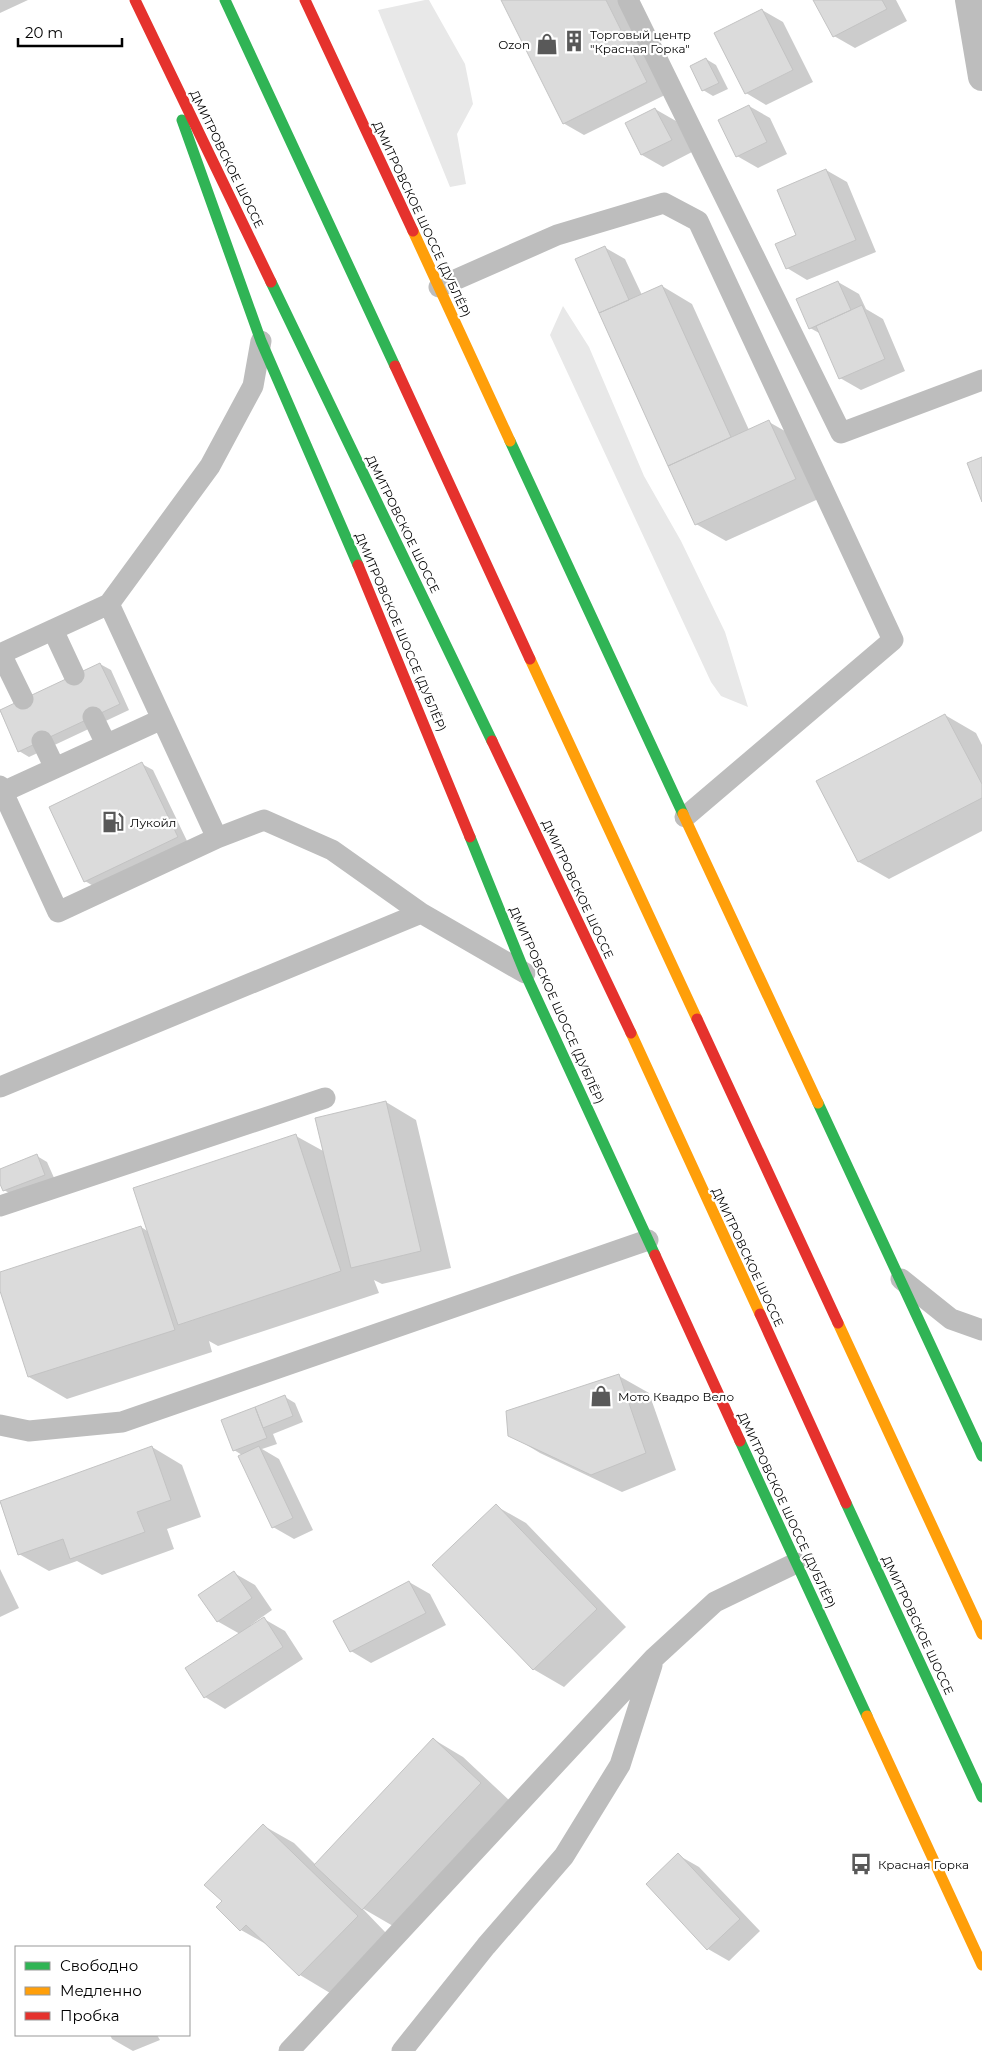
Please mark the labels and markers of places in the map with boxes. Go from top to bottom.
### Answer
place label: Торговый центр "Красная Горка" [590,27,691,56]
building icon: Торговый центр "Красная Горка" [561,28,587,54]
shop icon: Ozon [534,31,560,57]
place label: Ozon [498,37,530,52]
fuel station icon: Лукойл [100,809,126,835]
place label: Лукойл [130,815,176,830]
shop icon: Мото Квадро Вело [588,1383,614,1409]
place label: Мото Квадро Вело [618,1389,734,1404]
bus stop icon: Красная Горка [848,1851,874,1877]
place label: Красная Горка [878,1857,969,1872]

